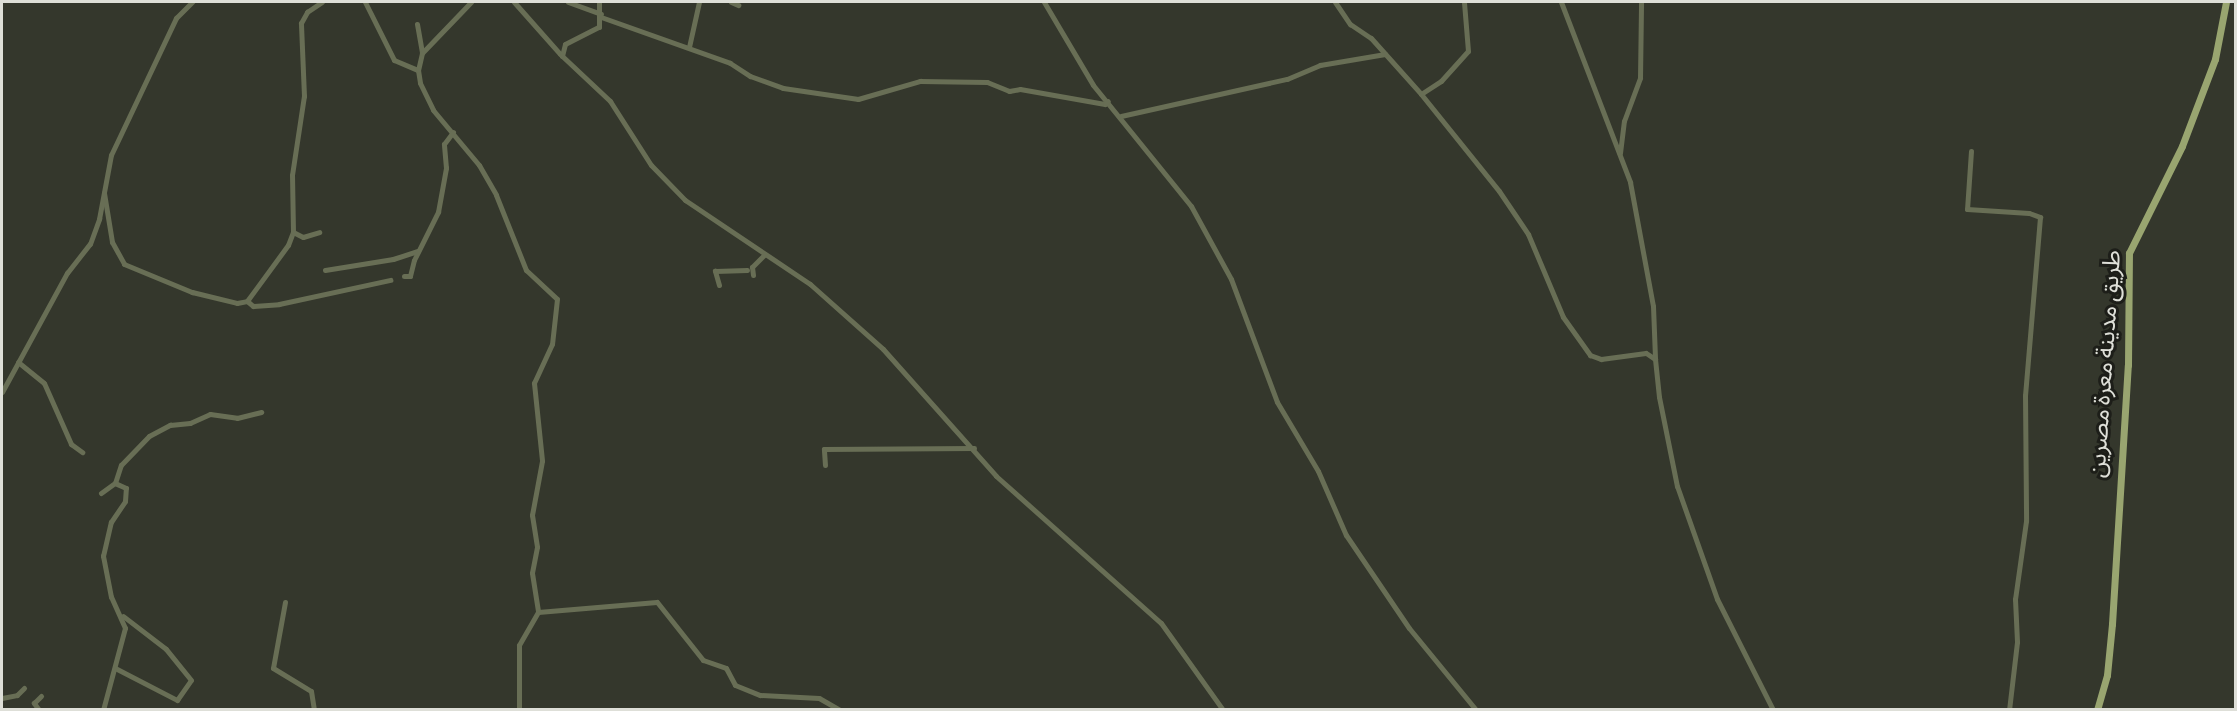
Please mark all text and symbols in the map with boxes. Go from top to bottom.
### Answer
street label: طريق مدينة معرة مصرين [2084,249,2128,479]

